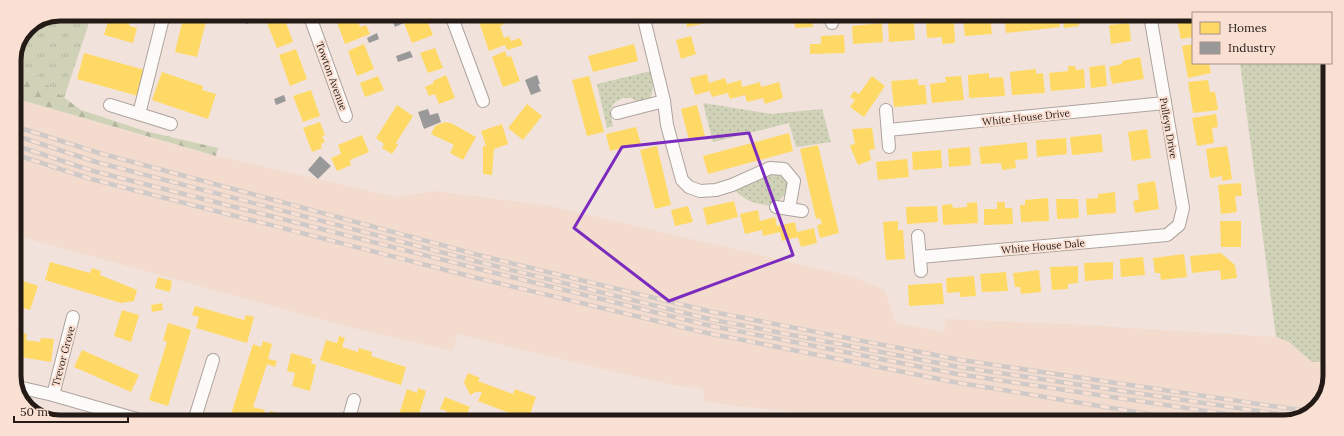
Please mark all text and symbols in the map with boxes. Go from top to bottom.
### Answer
legend [1192,12,1332,64]
text: Homes [1228,20,1267,35]
street label: Towton Avenue [313,40,350,113]
text: Industry [1228,40,1276,55]
street label: Pulleyn Drive [1157,97,1180,160]
street label: White House Drive [982,106,1071,129]
street label: White House Dale [1001,236,1086,257]
street label: Trevor Grove [49,324,78,388]
scale bar [14,398,128,424]
text: 50 m [20,404,48,419]

